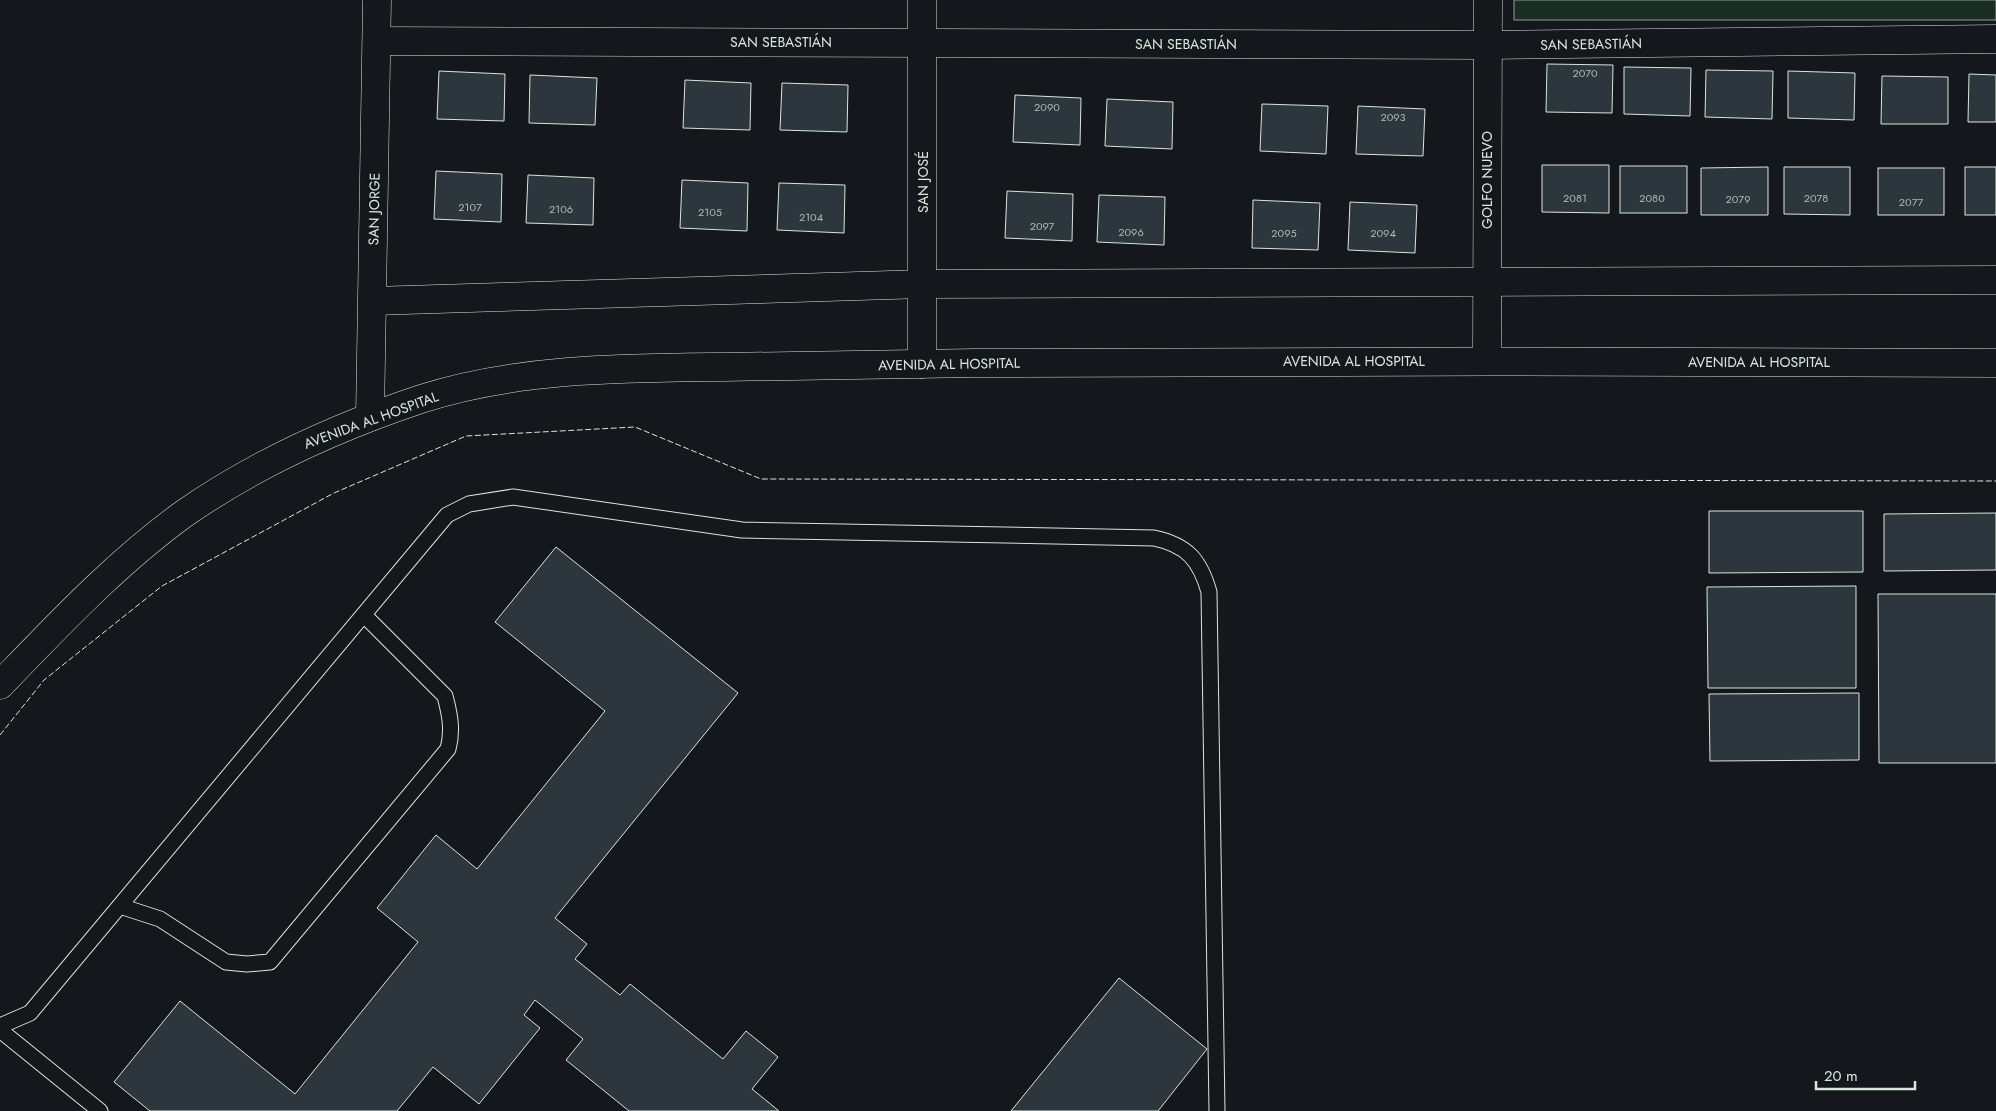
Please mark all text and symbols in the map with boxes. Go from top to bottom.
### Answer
street label: SAN SEBASTIÁN [730,32,832,52]
street label: SAN SEBASTIÁN [1540,33,1642,55]
street label: SAN SEBASTIÁN [1135,34,1237,54]
house number: 2070 [1572,65,1598,81]
house number: 2090 [1034,99,1060,115]
house number: 2093 [1380,109,1406,125]
street label: GOLFO NUEVO [1477,131,1497,229]
street label: SAN JOSÉ [913,151,933,213]
street label: SAN JORGE [363,172,385,246]
house number: 2081 [1563,190,1587,206]
house number: 2080 [1639,190,1665,206]
house number: 2078 [1804,190,1828,206]
house number: 2079 [1726,191,1750,207]
house number: 2077 [1899,194,1923,210]
house number: 2107 [458,199,482,215]
house number: 2106 [549,201,573,217]
house number: 2105 [698,204,722,220]
house number: 2104 [799,209,824,225]
house number: 2097 [1030,218,1055,234]
house number: 2096 [1118,224,1144,240]
house number: 2095 [1271,225,1297,241]
house number: 2094 [1370,225,1396,241]
street label: AVENIDA AL HOSPITAL [1283,351,1426,371]
street label: AVENIDA AL HOSPITAL [1688,352,1831,372]
street label: AVENIDA AL HOSPITAL [878,353,1021,375]
street label: AVENIDA AL HOSPITAL [301,386,442,454]
scale bar [1816,1058,1915,1090]
text: 20 m [1824,1065,1858,1087]

